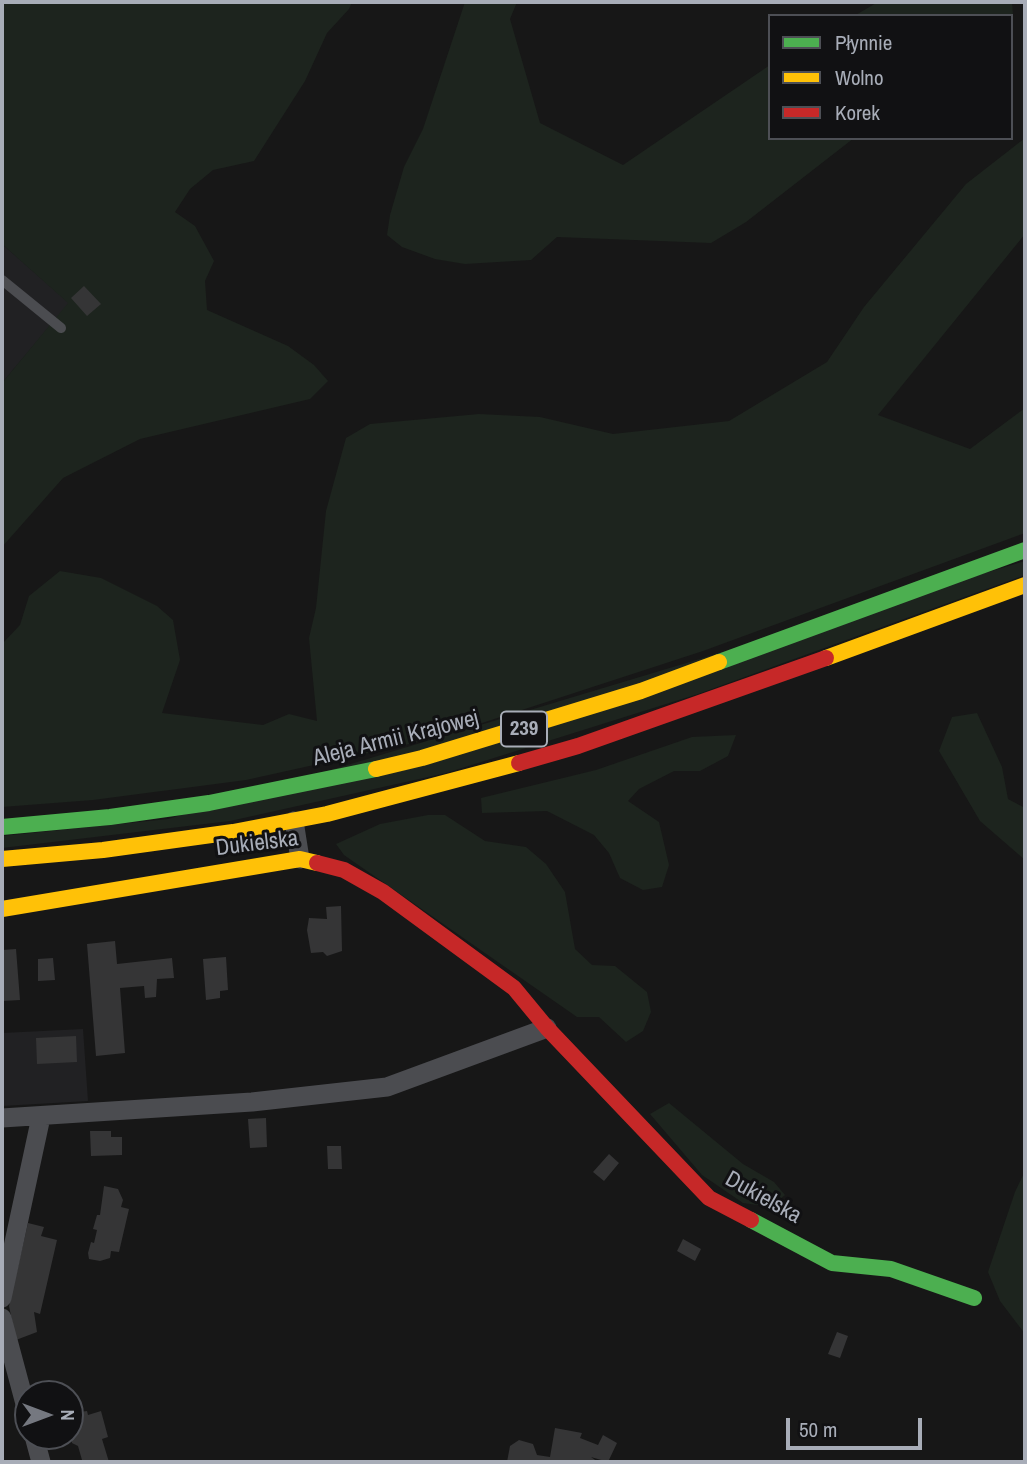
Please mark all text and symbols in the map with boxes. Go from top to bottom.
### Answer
legend [768,14,1013,140]
text: Płynnie [835,28,892,57]
text: Wolno [835,63,884,92]
text: Korek [835,98,880,127]
street label: Aleja Armii Krajowej [310,705,482,773]
road number: 239 [501,712,547,746]
street label: Dukielska [214,825,300,863]
street label: Dukielska [720,1166,806,1230]
north arrow [14,1380,84,1450]
scale bar [789,1404,926,1448]
text: N [55,1409,81,1421]
text: 50 m [799,1415,837,1444]

